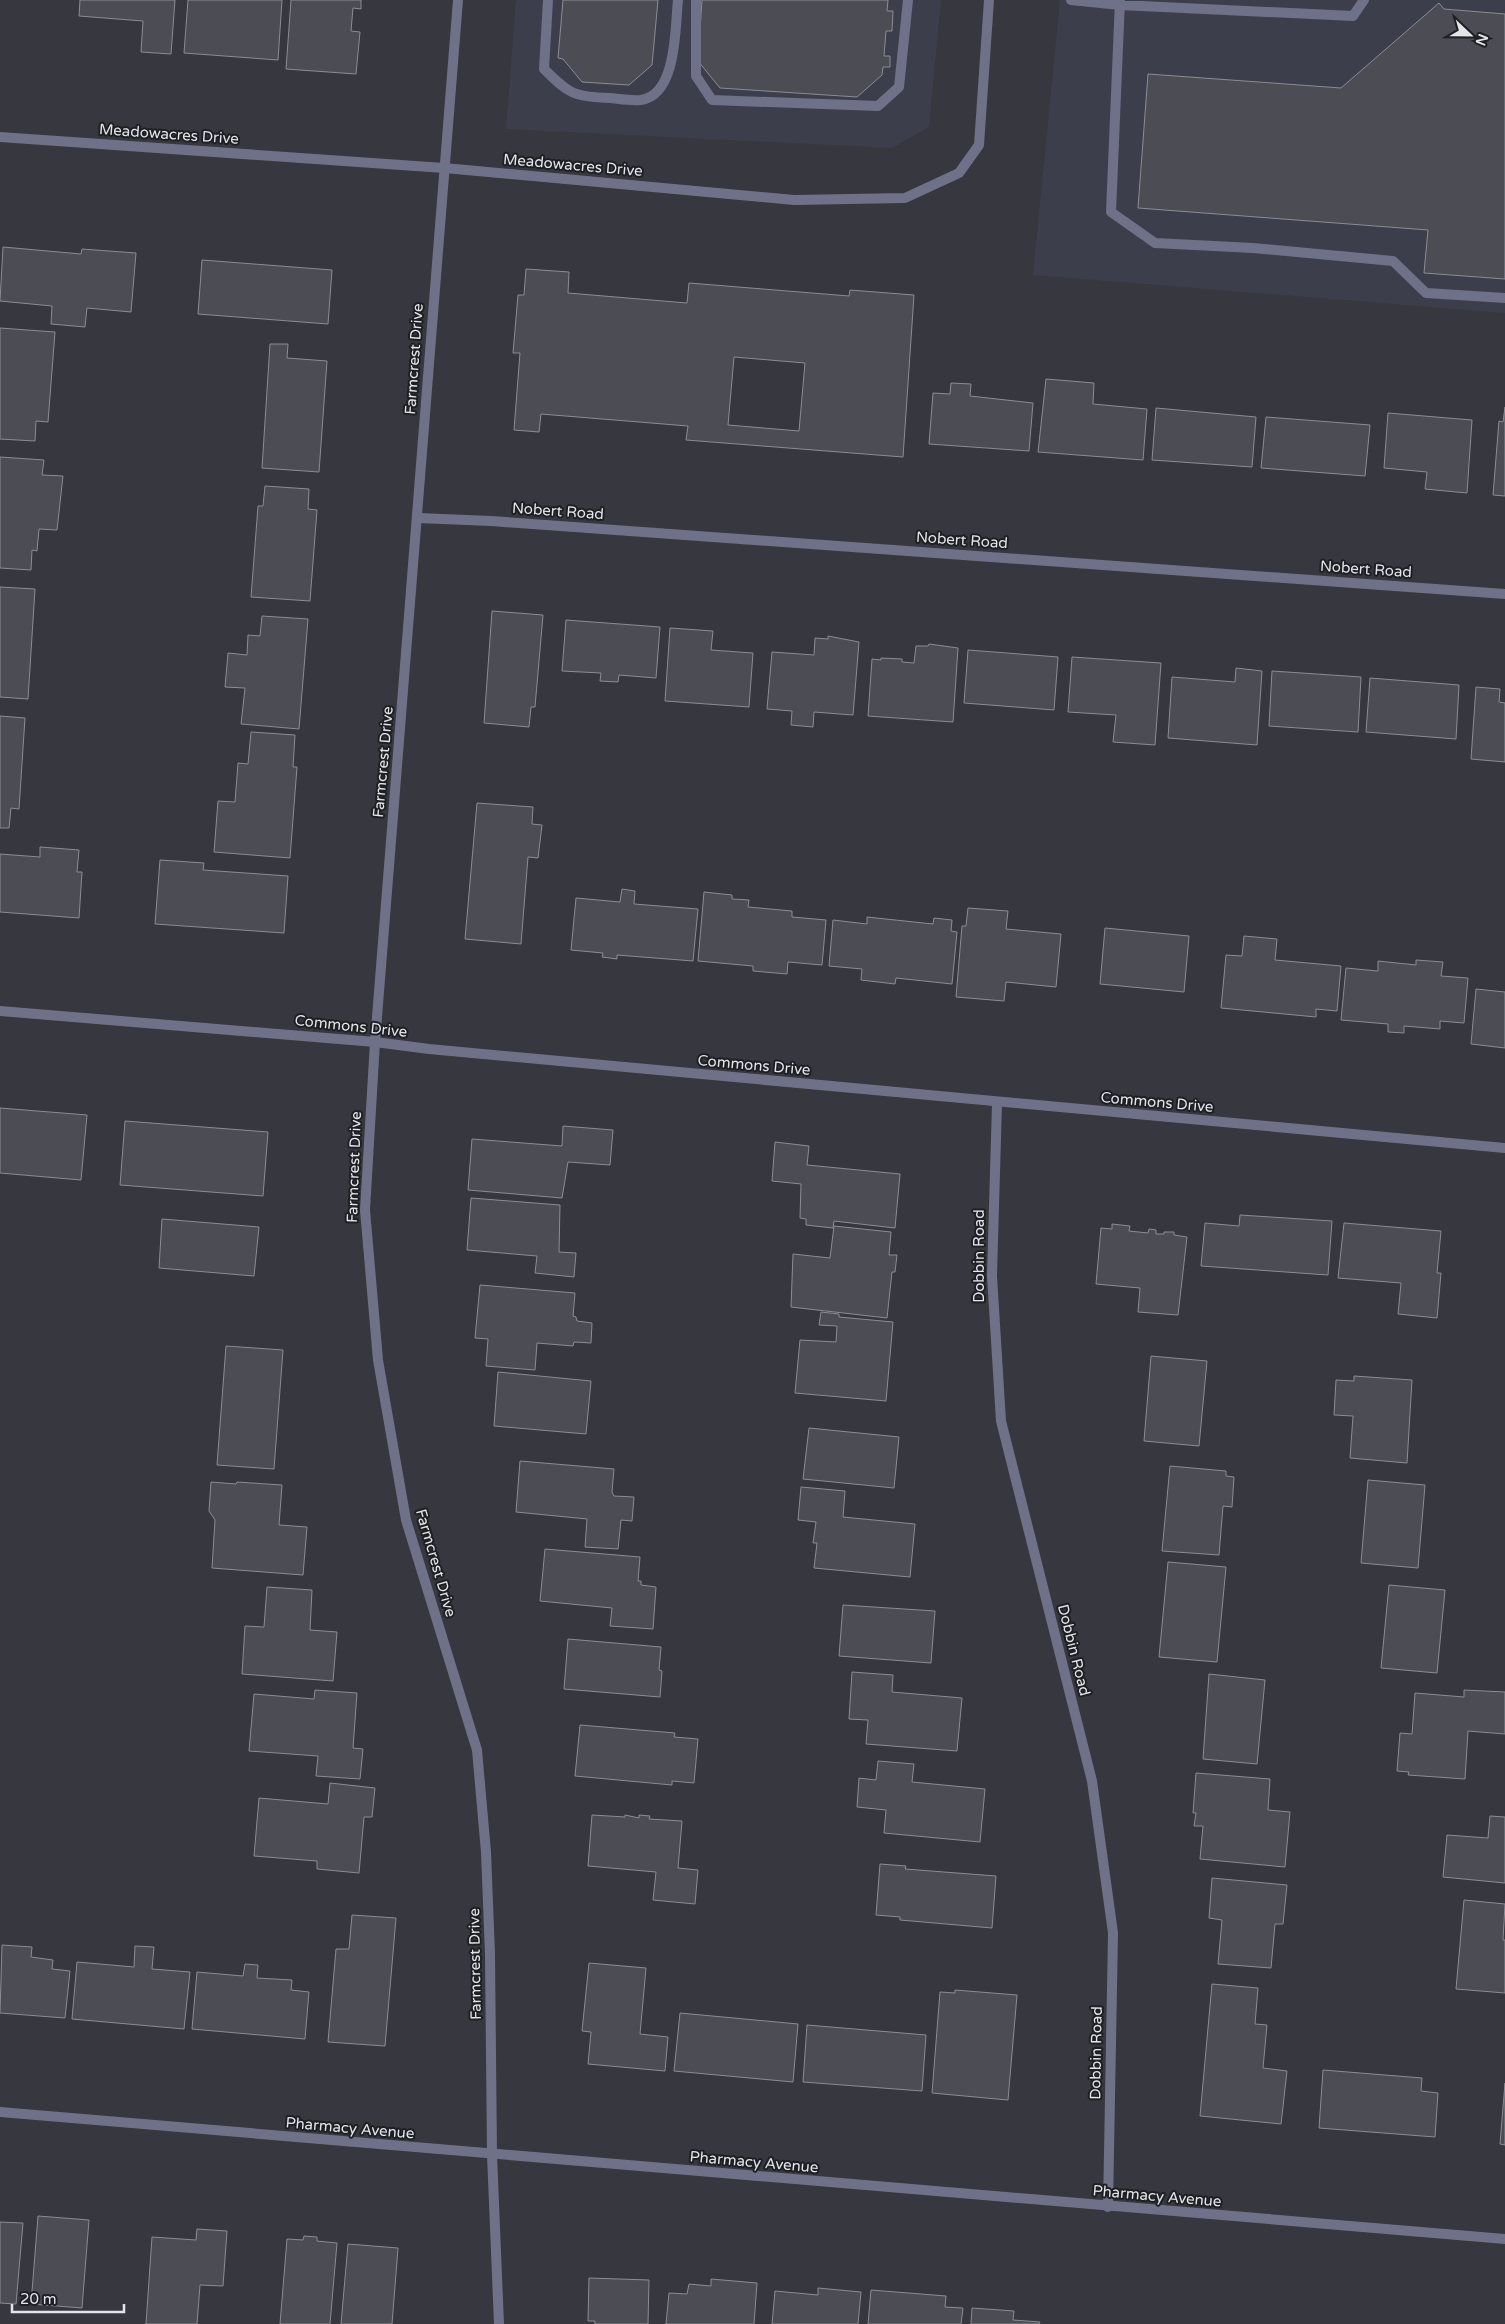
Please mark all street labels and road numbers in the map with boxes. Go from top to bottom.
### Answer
street label: Meadowacres Drive [99,120,239,148]
street label: Meadowacres Drive [503,150,643,180]
street label: Farmcrest Drive [401,303,427,415]
street label: Nobert Road [511,499,605,523]
street label: Nobert Road [915,528,1009,552]
street label: Nobert Road [1319,557,1413,581]
street label: Farmcrest Drive [369,706,397,818]
street label: Commons Drive [294,1011,408,1041]
street label: Commons Drive [697,1051,811,1079]
street label: Commons Drive [1100,1088,1214,1116]
street label: Farmcrest Drive [343,1111,365,1223]
street label: Dobbin Road [970,1209,988,1303]
street label: Farmcrest Drive [412,1507,460,1619]
street label: Dobbin Road [1054,1602,1094,1698]
street label: Farmcrest Drive [465,1908,485,2020]
street label: Dobbin Road [1086,2006,1106,2100]
street label: Pharmacy Avenue [285,2113,415,2143]
street label: Pharmacy Avenue [689,2147,819,2177]
street label: Pharmacy Avenue [1092,2181,1222,2211]

